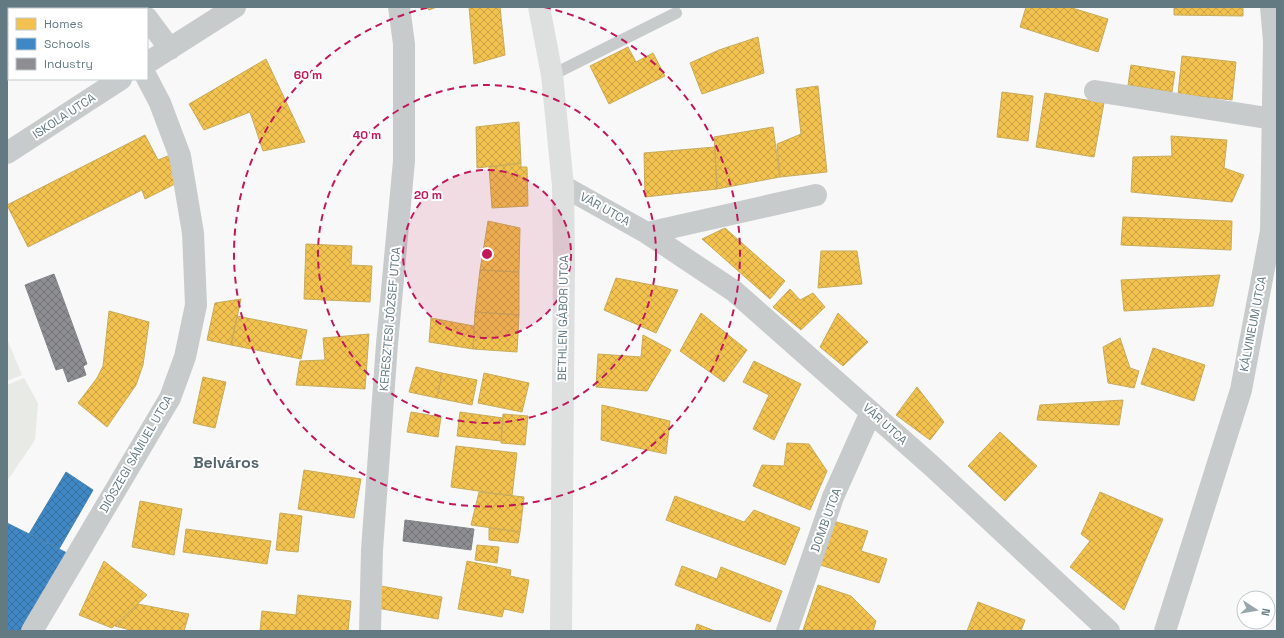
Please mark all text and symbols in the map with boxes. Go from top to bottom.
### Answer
legend [8,8,148,80]
text: Homes [44,16,83,32]
text: Schools [44,36,90,52]
text: Industry [44,56,93,72]
text: 60 m [294,67,322,83]
street label: ISKOLA UTCA [29,89,99,142]
text: 40 m [353,127,381,143]
text: 20 m [414,187,442,203]
street label: VÁR UTCA [577,189,633,230]
street label: KERESZTESI JÓZSEF UTCA [376,246,404,392]
centre of rings [480,247,494,261]
street label: BETHLEN GÁBOR UTCA [554,254,572,381]
street label: KÁLVINEUM UTCA [1236,274,1270,373]
street label: DIÓSZEGI SÁMUEL UTCA [96,392,176,516]
street label: VÁR UTCA [859,400,911,449]
district label: Belváros [193,452,259,473]
street label: DOMB UTCA [807,485,845,554]
north arrow [1236,590,1276,630]
text: N [1258,607,1273,617]

